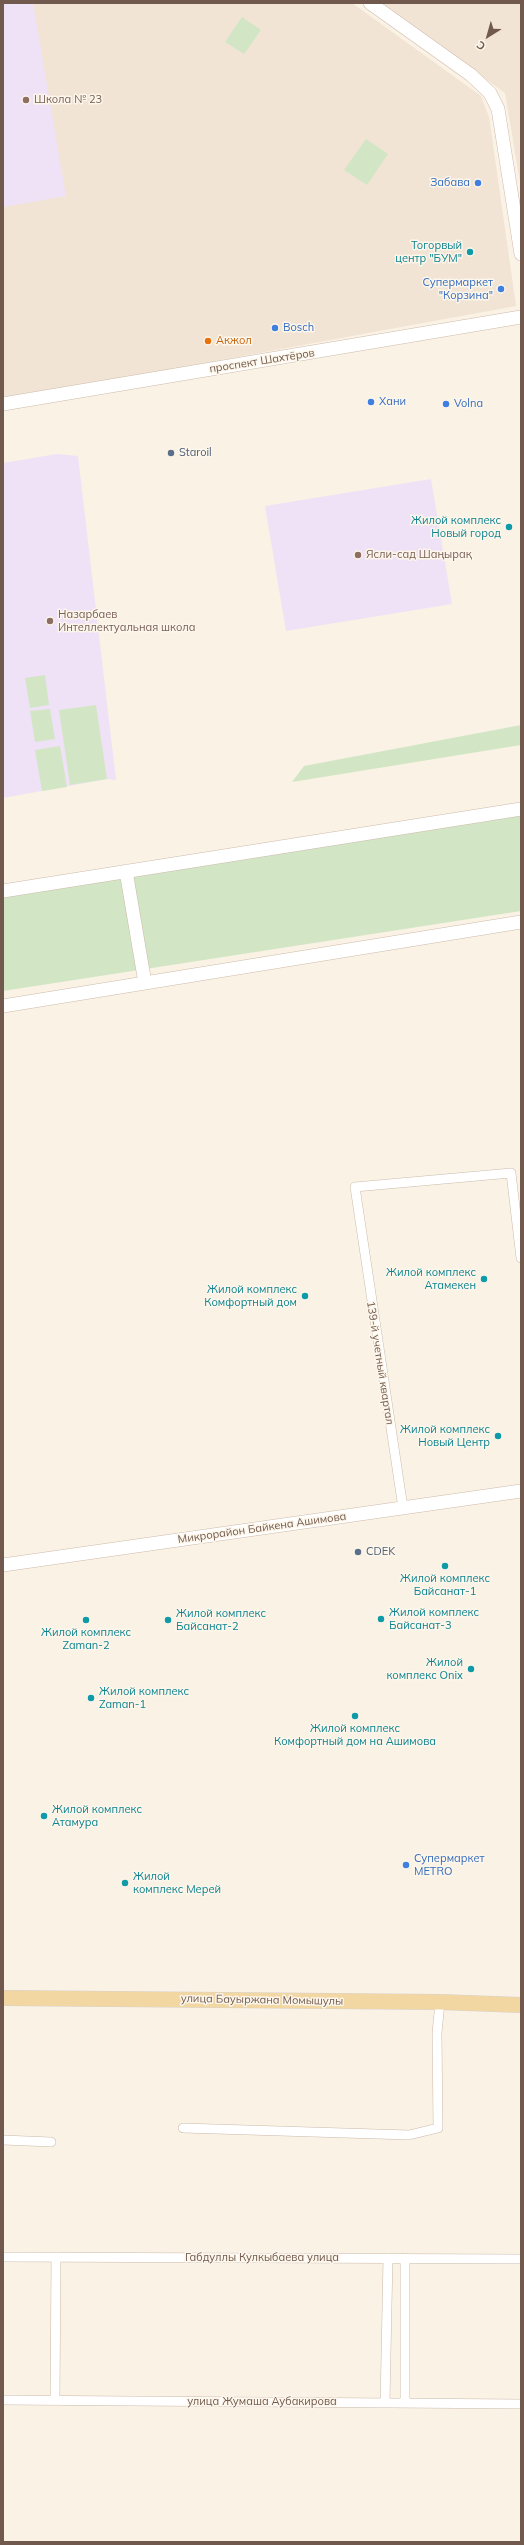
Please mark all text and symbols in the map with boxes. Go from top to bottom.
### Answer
north arrow [468,16,508,56]
text: С [474,38,488,53]
place label: Школа № 23 [34,93,102,107]
marker: Школа № 23 [21,95,31,105]
place label: Забава [430,176,470,190]
marker: Забава [473,178,483,188]
place label: Тогорвый центр "БУМ" [395,239,462,265]
marker: Тогорвый центр "БУМ" [465,247,475,257]
place label: Супермаркет "Корзина" [423,276,493,302]
marker: Супермаркет "Корзина" [496,284,506,294]
place label: Bosch [283,321,314,335]
marker: Bosch [270,323,280,333]
place label: Акжол [216,334,252,348]
marker: Акжол [203,336,213,346]
street label: проспект Шахтёров [208,346,316,376]
place label: Хани [379,395,406,409]
marker: Хани [366,397,376,407]
place label: Volna [454,397,483,411]
marker: Volna [441,399,451,409]
place label: Staroil [179,446,212,460]
marker: Staroil [166,448,176,458]
place label: Жилой комплекс Новый город [411,514,501,540]
marker: Жилой комплекс Новый город [504,522,514,532]
place label: Ясли-сад Шаңырақ [366,548,472,562]
marker: Ясли-сад Шаңырақ [353,550,363,560]
place label: Назарбаев Интеллектуальная школа [58,608,195,634]
marker: Назарбаев Интеллектуальная школа [45,616,55,626]
place label: Жилой комплекс Атамекен [386,1266,476,1292]
marker: Жилой комплекс Атамекен [479,1274,489,1284]
place label: Жилой комплекс Комфортный дом [204,1283,297,1309]
marker: Жилой комплекс Комфортный дом [300,1291,310,1301]
street label: 139-й учетный квартал [364,1300,396,1426]
place label: Жилой комплекс Новый Центр [400,1423,490,1449]
marker: Жилой комплекс Новый Центр [493,1431,503,1441]
street label: Микрорайон Байкена Ашимова [177,1510,347,1546]
place label: CDEK [366,1545,395,1559]
marker: CDEK [353,1547,363,1557]
marker: Жилой комплекс Байсанат-1 [440,1561,450,1571]
place label: Жилой комплекс Байсанат-1 [400,1572,490,1598]
place label: Жилой комплекс Байсанат-3 [389,1606,479,1632]
place label: Жилой комплекс Байсанат-2 [176,1607,266,1633]
marker: Жилой комплекс Байсанат-3 [376,1614,386,1624]
marker: Жилой комплекс Zaman-2 [81,1615,91,1625]
marker: Жилой комплекс Байсанат-2 [163,1615,173,1625]
place label: Жилой комплекс Zaman-2 [41,1626,131,1652]
place label: Жилой комплекс Onix [386,1656,463,1682]
marker: Жилой комплекс Onix [466,1664,476,1674]
place label: Жилой комплекс Zaman-1 [99,1685,189,1711]
marker: Жилой комплекс Zaman-1 [86,1693,96,1703]
marker: Жилой комплекс Комфортный дом на Ашимова [350,1711,360,1721]
place label: Жилой комплекс Комфортный дом на Ашимова [274,1722,436,1748]
place label: Жилой комплекс Атамура [52,1803,142,1829]
marker: Жилой комплекс Атамура [39,1811,49,1821]
place label: Супермаркет METRO [414,1852,484,1878]
marker: Супермаркет METRO [401,1860,411,1870]
place label: Жилой комплекс Мерей [133,1870,221,1896]
marker: Жилой комплекс Мерей [120,1878,130,1888]
street label: улица Бауыржана Момышулы [181,1992,343,2008]
street label: Габдуллы Кулкыбаева улица [185,2251,339,2265]
street label: улица Жумаша Аубакирова [187,2395,337,2409]

